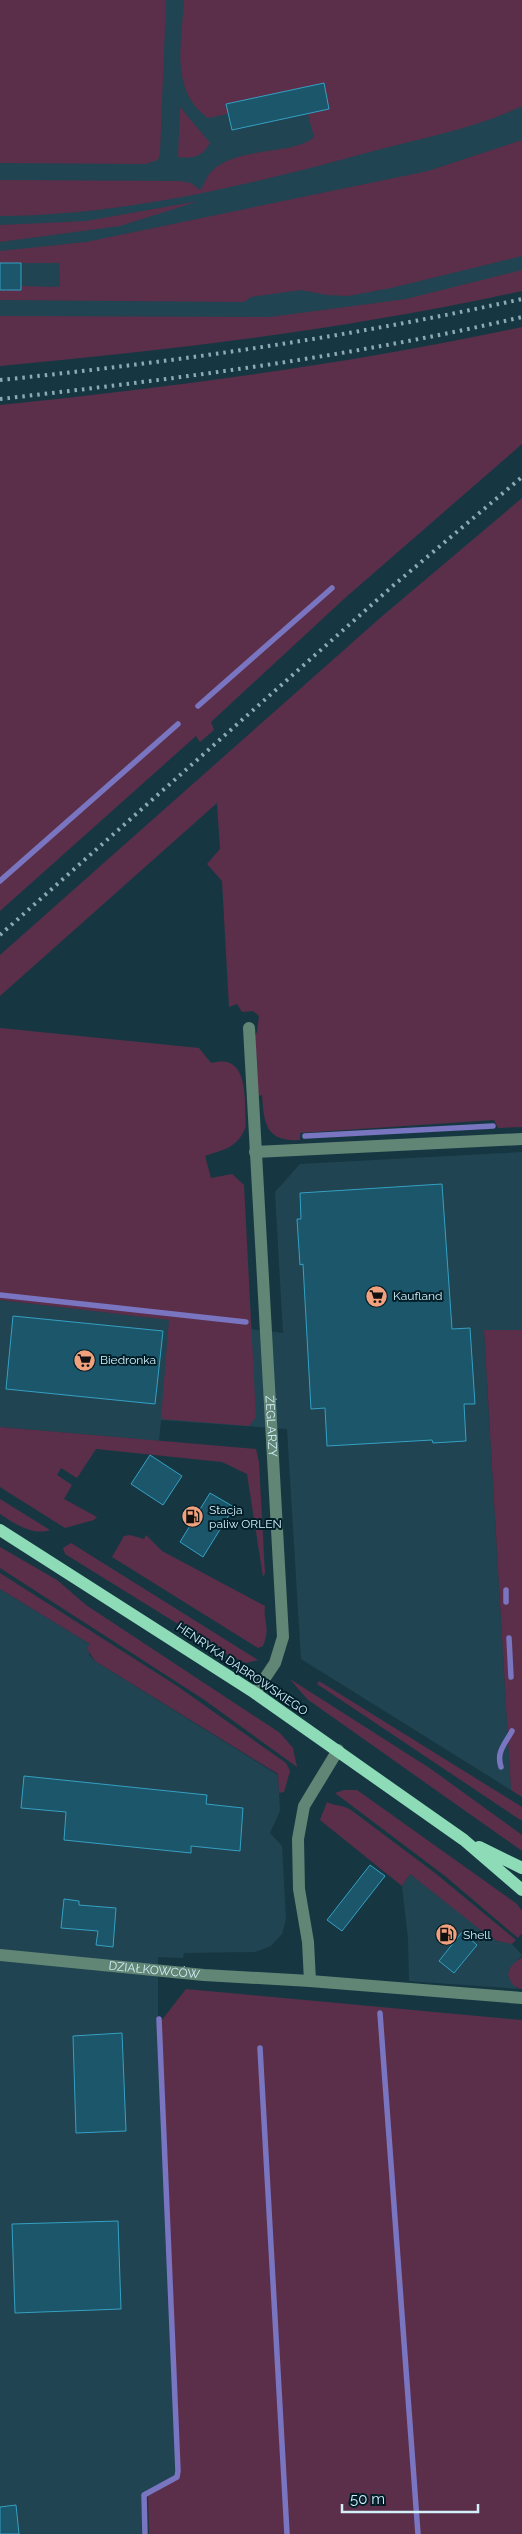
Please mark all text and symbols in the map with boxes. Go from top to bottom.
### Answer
supermarket icon: Kaufland [365,1284,389,1308]
place label: Kaufland [393,1289,442,1303]
supermarket icon: Biedronka [72,1348,96,1372]
place label: Biedronka [100,1353,156,1367]
street label: ŻEGLARZY [263,1395,280,1458]
place label: Stacja paliw ORLEN [209,1503,282,1531]
fuel station icon: Stacja paliw ORLEN [181,1505,205,1529]
street label: HENRYKA DĄBROWSKIEGO [174,1620,310,1718]
fuel station icon: Shell [435,1923,459,1947]
place label: Shell [463,1928,492,1942]
street label: DZIAŁKOWCÓW [108,1959,201,1982]
scale bar [342,2482,478,2514]
text: 50 m [350,2490,385,2508]

